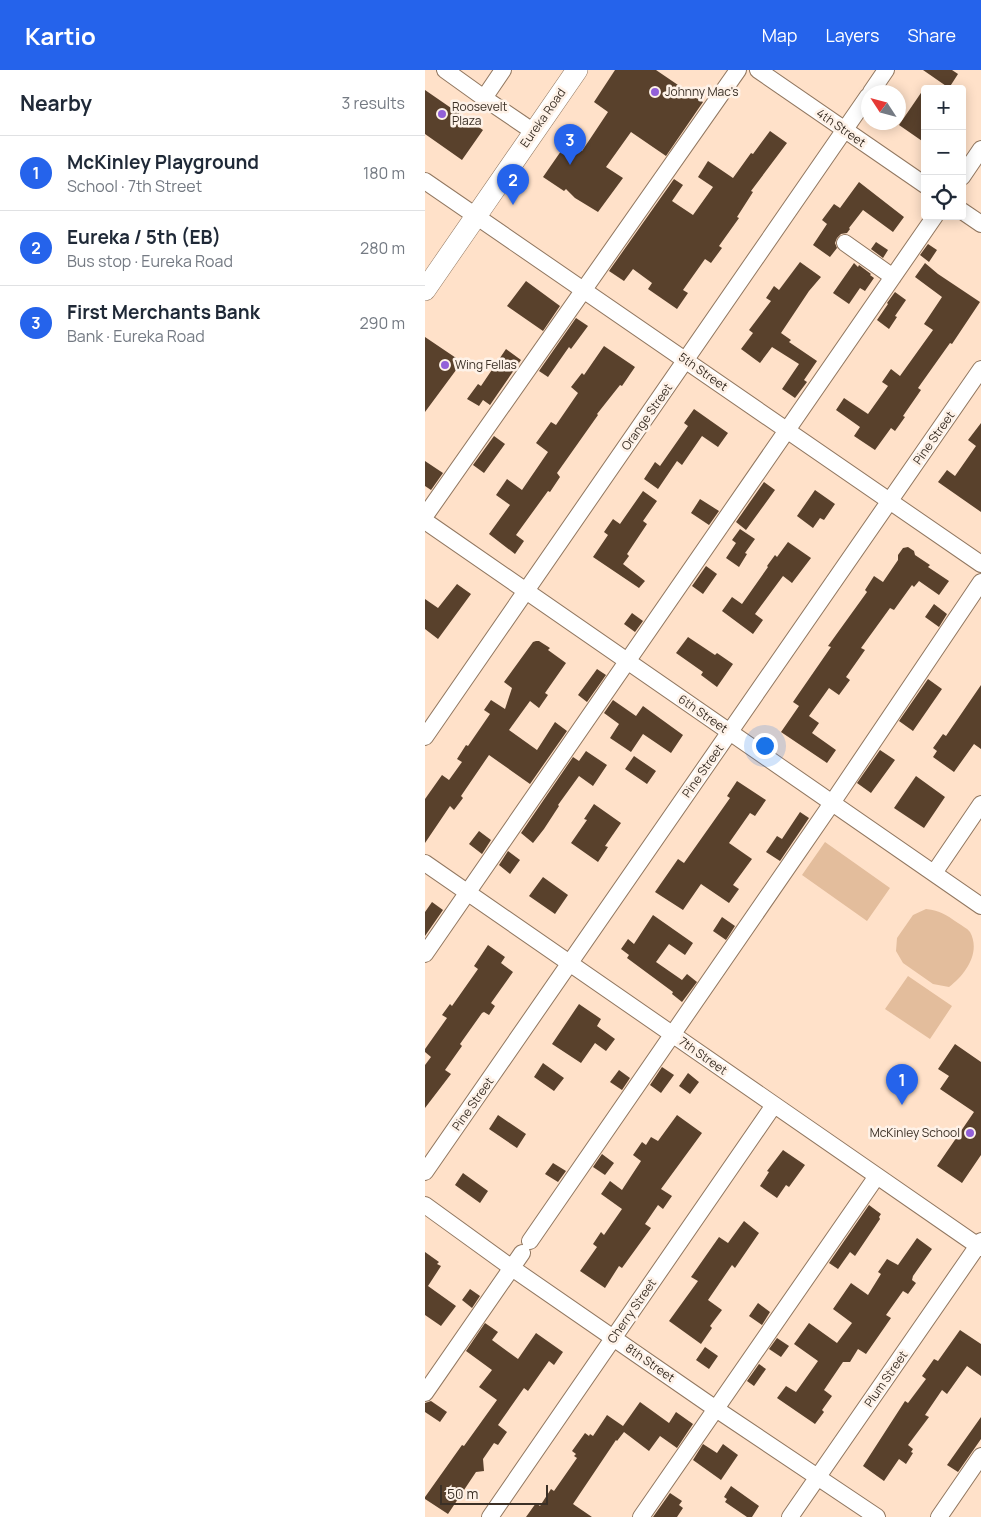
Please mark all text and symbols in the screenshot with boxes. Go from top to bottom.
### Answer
text: Kartio [25,19,96,52]
text: Map [762,23,797,47]
text: Layers [825,23,879,47]
text: Share [907,23,956,47]
place label: Johnny Mac's [665,83,739,100]
street label: Eureka Road [516,85,569,151]
north arrow [861,85,906,130]
map controls [921,85,966,220]
button: + [921,85,966,130]
marker: Johnny Mac's [649,86,661,98]
text: Nearby [20,89,92,117]
text: 3 results [342,92,405,114]
place label: Roosevelt Plaza [452,98,507,129]
street label: 4th Street [813,104,870,151]
marker: Roosevelt Plaza [436,108,448,120]
pin: 3 [554,124,586,165]
button: − [921,130,966,175]
text: McKinley Playground [67,149,259,175]
text: 1 [32,162,40,184]
text: 180 m [363,162,405,184]
pin: 2 [497,164,529,205]
text: School · 7th Street [67,175,202,197]
button: locate [921,175,966,220]
text: Eureka / 5th (EB) [67,224,221,250]
text: 2 [31,237,41,259]
text: 280 m [360,237,405,259]
text: Bus stop · Eureka Road [67,250,233,272]
text: First Merchants Bank [67,299,260,325]
text: 3 [31,312,41,334]
text: 290 m [359,312,405,334]
text: Bank · Eureka Road [67,325,205,347]
street label: 5th Street [675,348,731,395]
place label: Wing Fellas [455,356,517,373]
marker: Wing Fellas [439,359,451,371]
street label: Orange Street [617,380,676,454]
street label: Pine Street [909,407,958,468]
street label: 6th Street [675,690,732,737]
your location [752,733,778,759]
street label: Pine Street [678,740,727,801]
street label: 7th Street [676,1033,731,1079]
pin: 1 [886,1064,918,1105]
street label: Pine Street [448,1073,497,1134]
place label: McKinley School [870,1124,960,1141]
marker: McKinley School [964,1127,976,1139]
street label: Cherry Street [603,1275,660,1346]
street label: 8th Street [622,1339,678,1386]
street label: Plum Street [860,1347,911,1410]
scale bar [440,1482,547,1505]
text: 50 m [447,1484,478,1503]

